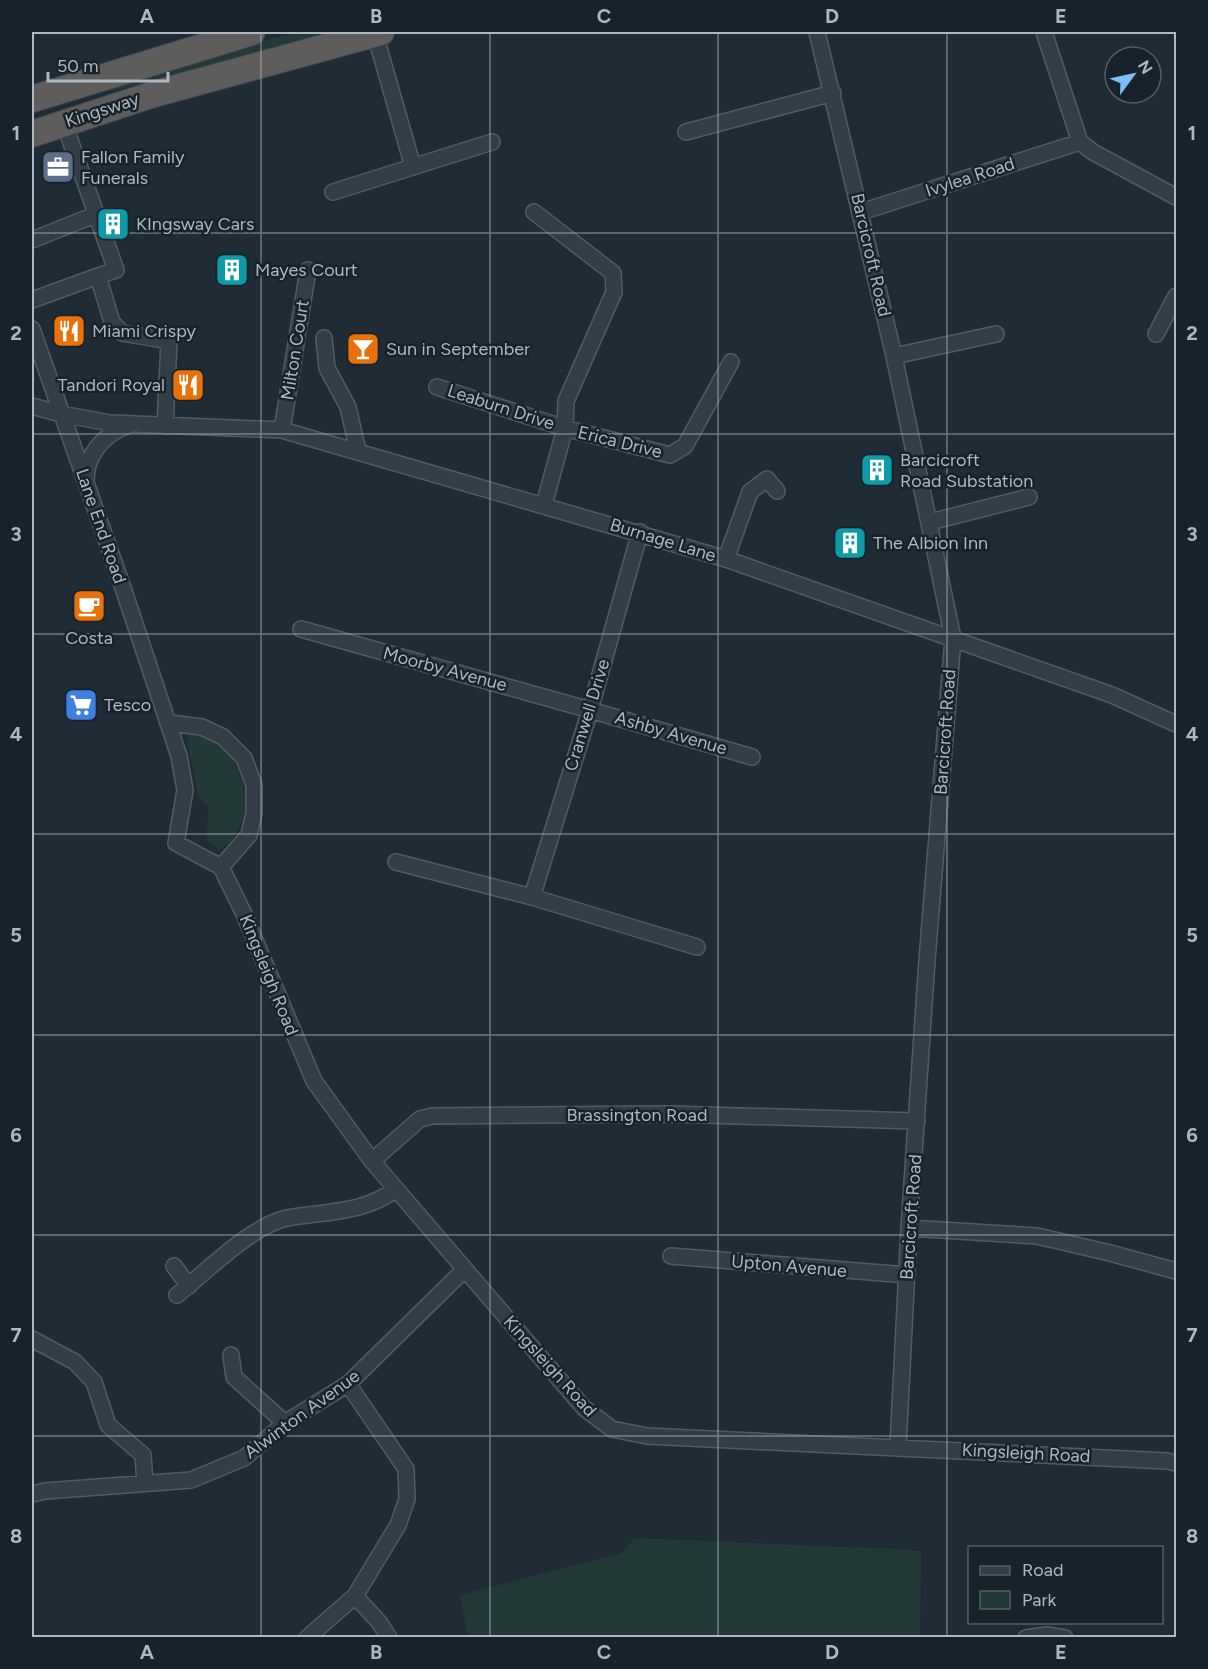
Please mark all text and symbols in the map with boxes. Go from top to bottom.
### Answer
text: A [140,4,155,28]
text: B [370,4,382,28]
text: C [597,4,611,28]
text: D [825,4,839,28]
text: E [1055,4,1067,28]
scale bar [48,45,168,83]
north arrow [1103,45,1163,105]
text: 50 m [57,55,99,77]
text: N [1134,57,1156,77]
street label: Kingsway [62,88,142,132]
text: 1 [12,121,20,145]
text: 1 [1188,121,1196,145]
place label: Fallon Family Funerals [81,146,185,189]
office icon: Fallon Family Funerals [40,149,76,185]
street label: Ivylea Road [923,152,1017,202]
street label: Barcicroft Road [846,191,896,319]
building icon: KIngsway Cars [95,206,131,242]
place label: KIngsway Cars [136,213,254,235]
building icon: Mayes Court [214,252,250,288]
place label: Mayes Court [255,259,358,281]
street label: Milton Court [276,298,314,402]
restaurant icon: Miami Crispy [51,313,87,349]
place label: Miami Crispy [92,320,197,342]
text: 2 [10,321,22,345]
text: 2 [1186,321,1198,345]
bar icon: Sun in September [345,331,381,367]
place label: Sun in September [386,338,530,360]
restaurant icon: Tandori Royal [170,367,206,403]
place label: Tandori Royal [57,374,165,396]
street label: Leaburn Drive [445,379,557,435]
street label: Erica Drive [576,421,665,463]
place label: Barcicroft Road Substation [900,449,1033,492]
building icon: Barcicroft Road Substation [859,452,895,488]
street label: Lane End Road [71,466,131,586]
street label: Burnage Lane [607,513,719,567]
text: 3 [10,522,22,546]
text: 3 [1186,522,1198,546]
building icon: The Albion Inn [832,525,868,561]
place label: The Albion Inn [873,532,988,554]
cafe icon: Costa [71,588,107,624]
place label: Costa [65,627,113,649]
street label: Moorby Avenue [381,642,509,696]
street label: Cranwell Drive [560,656,615,774]
street label: Barcicroft Road [930,669,960,795]
supermarket icon: Tesco [63,687,99,723]
place label: Tesco [104,694,151,716]
street label: Ashby Avenue [612,706,730,760]
text: 4 [10,722,23,746]
text: 4 [1186,722,1199,746]
street label: Kingsleigh Road [235,911,303,1039]
text: 5 [10,923,22,947]
text: 5 [1186,923,1198,947]
street label: Brassington Road [567,1104,707,1126]
text: 6 [10,1123,22,1147]
text: 6 [1186,1123,1198,1147]
street label: Barcicroft Road [896,1154,926,1280]
street label: Upton Avenue [730,1250,848,1282]
street label: Kingsleigh Road [499,1311,601,1421]
text: 7 [10,1323,22,1347]
text: 7 [1186,1323,1198,1347]
street label: Alwinton Avenue [240,1365,364,1463]
street label: Kingsleigh Road [961,1439,1091,1467]
text: 8 [10,1524,22,1548]
text: 8 [1186,1524,1198,1548]
legend [968,1546,1163,1624]
text: Road [1022,1559,1063,1581]
text: Park [1022,1589,1057,1611]
text: A [140,1640,155,1664]
text: B [370,1640,382,1664]
text: C [597,1640,611,1664]
text: D [825,1640,839,1664]
text: E [1055,1640,1067,1664]

